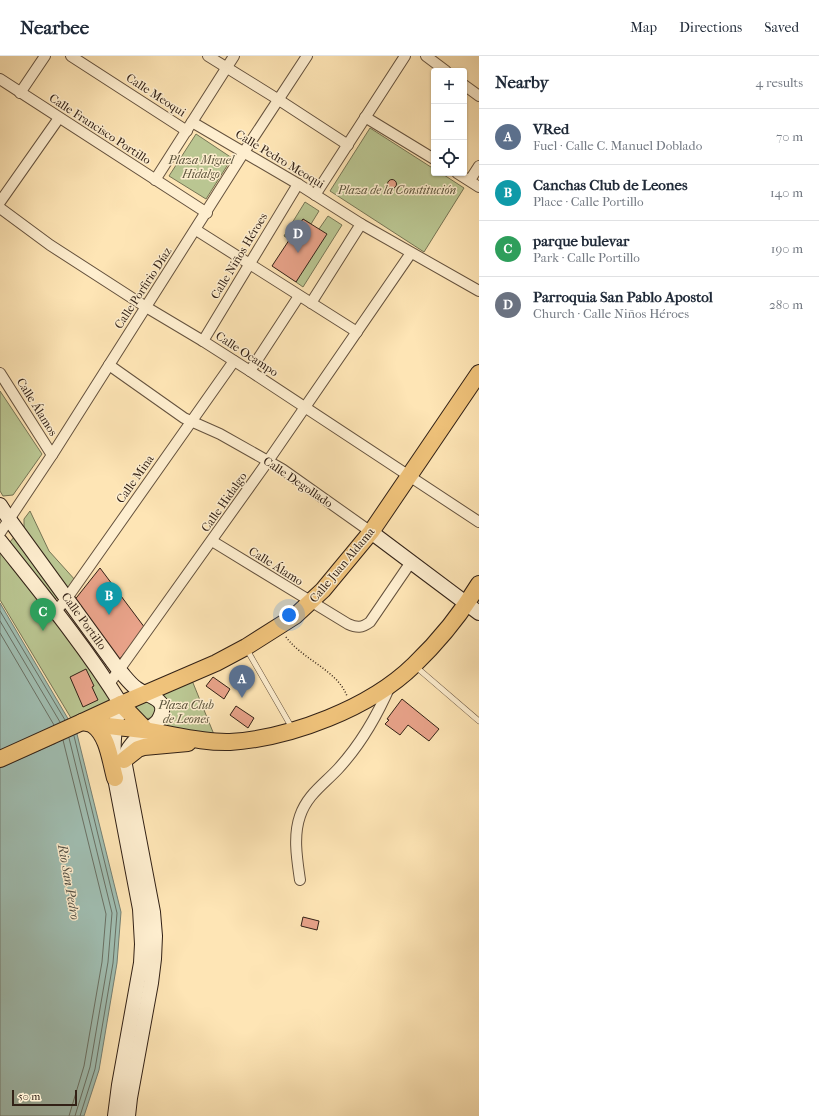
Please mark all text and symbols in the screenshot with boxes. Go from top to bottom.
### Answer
text: Nearbee [20,17,89,39]
text: Map [630,19,657,36]
text: Directions [679,19,742,36]
text: Saved [764,19,799,36]
map controls [431,68,467,176]
button: + [431,68,467,104]
street label: Calle Meoqui [124,71,189,120]
text: Nearby [495,72,549,92]
text: 4 results [756,75,803,90]
street label: Calle Francisco Portillo [46,91,154,167]
button: − [431,104,467,140]
text: VRed [533,120,569,138]
street label: Calle Pedro Meoqui [233,127,327,191]
text: A [504,129,512,144]
text: 70 m [776,129,803,144]
text: Fuel · Calle C. Manuel Doblado [533,138,702,153]
button: locate [431,140,467,176]
park label: Plaza Miguel Hidalgo [167,153,236,181]
text: Canchas Club de Leones [533,176,687,194]
park label: Plaza de la Constitución [337,183,456,197]
text: B [504,185,512,200]
text: 140 m [770,185,803,200]
text: Place · Calle Portillo [533,194,644,209]
street label: Calle Niños Héroes [208,210,271,302]
pin: D [285,220,311,253]
text: parque bulevar [533,232,629,250]
text: C [504,241,512,256]
text: 190 m [771,241,803,256]
street label: Calle Porfirio Díaz [111,244,175,331]
text: Park · Calle Portillo [533,250,640,265]
text: Parroquia San Pablo Apostol [533,288,713,306]
text: D [503,297,513,312]
text: 280 m [769,297,803,312]
text: Church · Calle Niños Héroes [533,306,689,321]
street label: Calle Ocampo [213,329,281,379]
street label: Calle Álamos [14,375,62,439]
street label: Calle Mina [113,452,157,506]
street label: Calle Degollado [261,454,335,510]
street label: Calle Hidalgo [198,470,250,534]
street label: Calle Juan Aldama [307,524,378,605]
street label: Calle Álamo [246,543,306,588]
pin: B [96,582,122,615]
street label: Calle Portillo [59,590,109,652]
pin: C [30,598,56,631]
your location [279,605,299,625]
pin: A [229,665,255,698]
park label: Plaza Club de Leones [157,698,214,726]
water label: Rio San Pedro [55,842,83,921]
scale bar [12,1088,77,1107]
text: 50 m [18,1090,40,1103]

